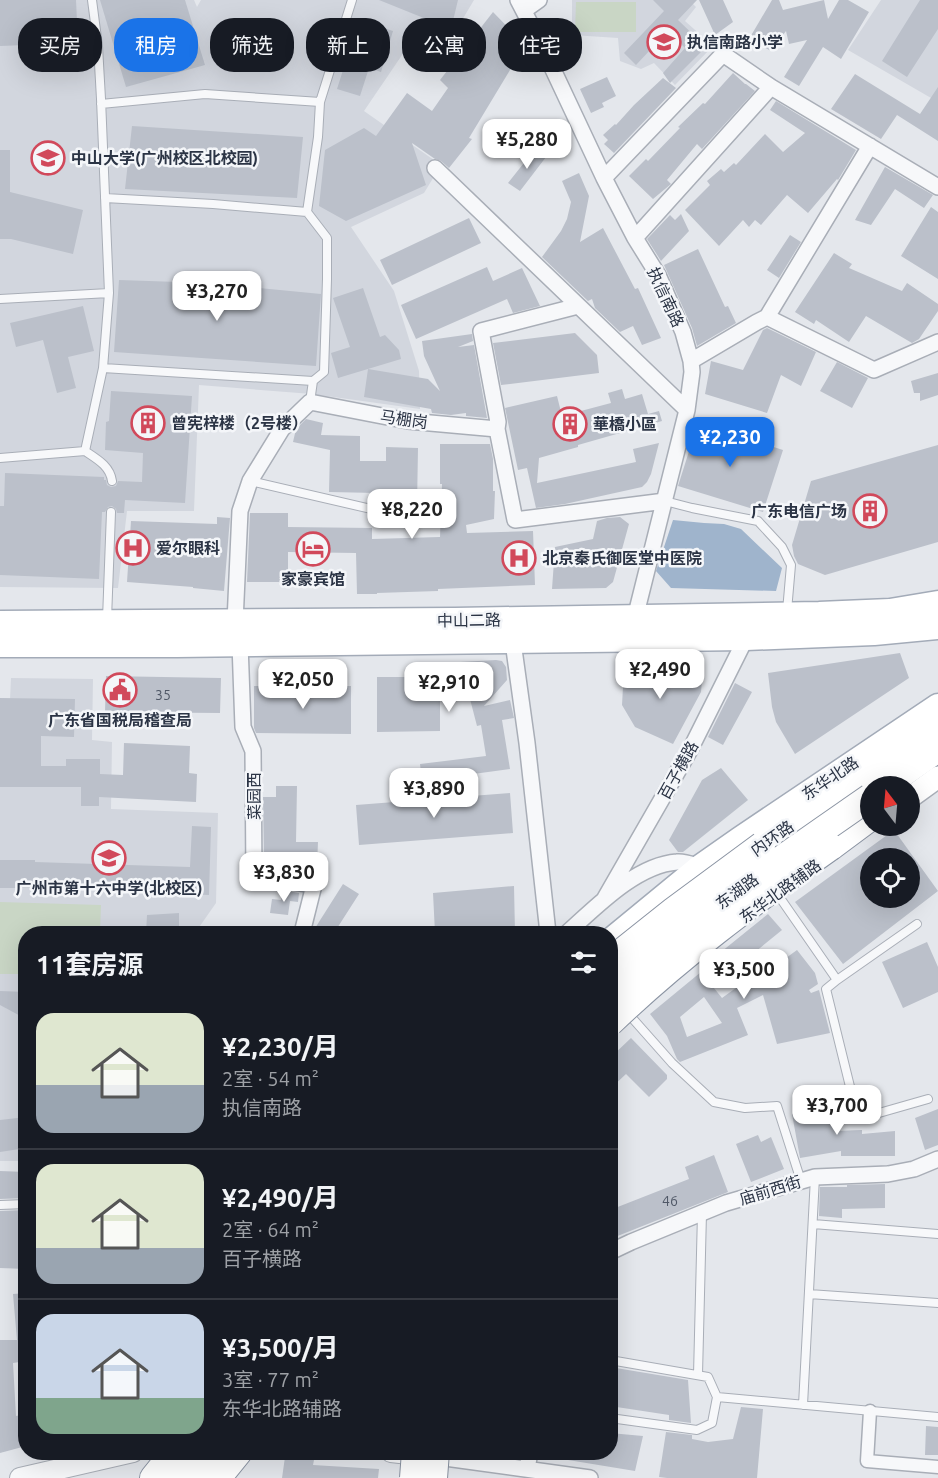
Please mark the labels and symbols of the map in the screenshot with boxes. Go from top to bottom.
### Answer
school or university icon: 执信南路小学 [646,24,682,60]
place label: 执信南路小学 [687,33,783,51]
pin: ¥5,280 [478,119,576,170]
school or university icon: 中山大学(广州校区北校园) [30,140,66,176]
place label: 中山大学(广州校区北校园) [71,149,258,168]
street label: 执信南路 [644,264,688,330]
pin: ¥3,270 [168,271,266,322]
building icon: 曾宪梓楼（2号楼） [130,405,166,441]
building icon: 華橋小區 [552,406,588,442]
street label: 马棚岗 [379,407,429,431]
place label: 曾宪梓楼（2号楼） [171,414,308,432]
place label: 華橋小區 [593,415,657,433]
pin: ¥2,230 [681,417,779,468]
pin: ¥8,220 [363,489,461,540]
building icon: 广东电信广场 [852,493,888,529]
place label: 广东电信广场 [751,502,847,520]
hospital icon: 爱尔眼科 [115,530,151,566]
hotel icon: 家豪宾馆 [295,531,331,567]
place label: 爱尔眼科 [156,539,220,557]
hospital icon: 北京秦氏御医堂中医院 [501,540,537,576]
place label: 北京秦氏御医堂中医院 [542,549,702,567]
place label: 家豪宾馆 [281,570,345,588]
street label: 中山二路 [437,610,501,630]
pin: ¥2,490 [611,649,709,700]
pin: ¥2,050 [254,659,352,710]
pin: ¥2,910 [400,662,498,713]
public building icon: 广东省国税局稽查局 [102,672,138,708]
house number: 35 [155,687,171,703]
place label: 广东省国税局稽查局 [48,711,192,729]
street label: 百子横路 [655,738,701,802]
street label: 东华北路 [798,753,862,803]
pin: ¥3,890 [385,768,483,819]
street label: 菜园西 [245,772,263,820]
north arrow [860,776,920,836]
street label: 内环路 [747,817,797,859]
school or university icon: 广州市第十六中学(北校区) [91,840,127,876]
pin: ¥3,830 [235,852,333,903]
street label: 东华北路辅路 [736,856,824,926]
street label: 东湖路 [712,870,762,912]
place label: 广州市第十六中学(北校区) [15,879,203,898]
pin: ¥3,500 [695,949,793,1000]
pin: ¥3,700 [788,1085,886,1136]
street label: 庙前西街 [737,1172,803,1208]
house number: 46 [662,1193,678,1209]

